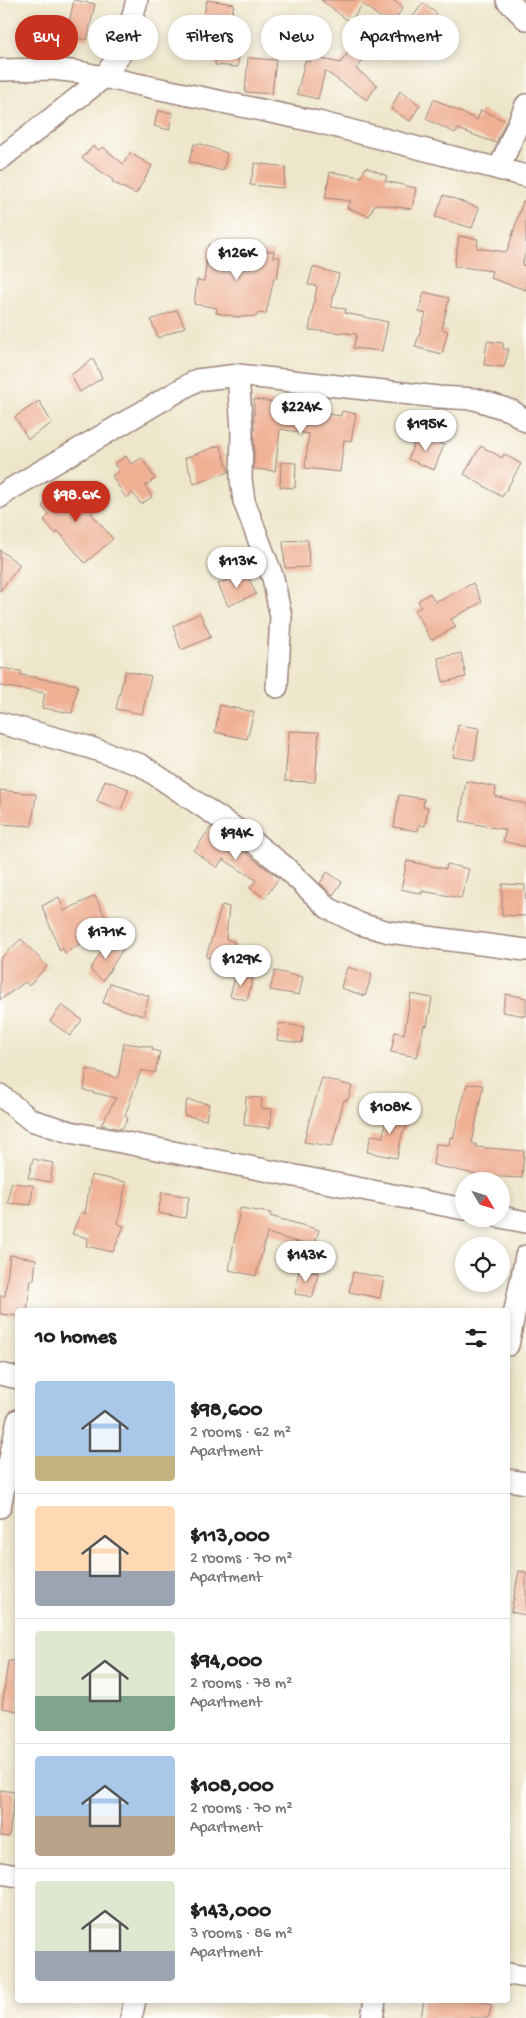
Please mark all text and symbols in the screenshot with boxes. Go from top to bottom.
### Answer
chip: Buy [15,15,78,60]
chip: Rent [88,15,158,60]
chip: Filters [168,15,251,60]
chip: New [261,15,332,60]
chip: Apartment [342,15,459,60]
pin: $126K [202,238,272,281]
text: $126K [218,245,256,264]
pin: $224K [266,392,336,435]
text: $224K [281,399,321,418]
pin: $195K [391,410,461,452]
text: $195K [407,416,445,435]
pin: $98.6K [35,480,117,523]
text: $98.6K [53,487,99,506]
pin: $113K [202,546,272,589]
text: $113K [218,553,256,572]
pin: $94K [206,818,266,861]
text: $94K [220,825,252,844]
pin: $171K [71,918,141,960]
text: $171K [87,924,125,943]
pin: $129K [206,944,276,987]
text: $129K [222,951,260,970]
pin: $108K [355,1092,425,1135]
text: $108K [370,1099,410,1118]
north arrow [455,1172,510,1228]
map controls [455,1172,510,1292]
button: locate [455,1237,510,1292]
pin: $143K [271,1240,341,1283]
text: $143K [287,1247,325,1266]
icon: filters [462,1324,490,1352]
text: 10 homes [35,1326,116,1351]
text: $98,600 [190,1399,263,1424]
icon: home [75,1401,135,1461]
text: 2 rooms · 62 m² [190,1424,291,1443]
text: Apartment [190,1443,262,1462]
text: $113,000 [190,1525,270,1550]
icon: home [75,1526,135,1586]
text: 2 rooms · 70 m² [190,1550,293,1569]
text: Apartment [190,1569,262,1588]
text: $94,000 [190,1650,262,1675]
icon: home [75,1651,135,1711]
text: 2 rooms · 78 m² [190,1675,292,1694]
text: Apartment [190,1694,262,1713]
text: $108,000 [190,1775,274,1800]
icon: home [75,1776,135,1836]
text: 2 rooms · 70 m² [190,1800,293,1819]
text: Apartment [190,1819,262,1838]
text: $143,000 [190,1900,271,1925]
icon: home [75,1901,135,1961]
text: 3 rooms · 86 m² [190,1925,293,1944]
text: Apartment [190,1944,262,1963]

